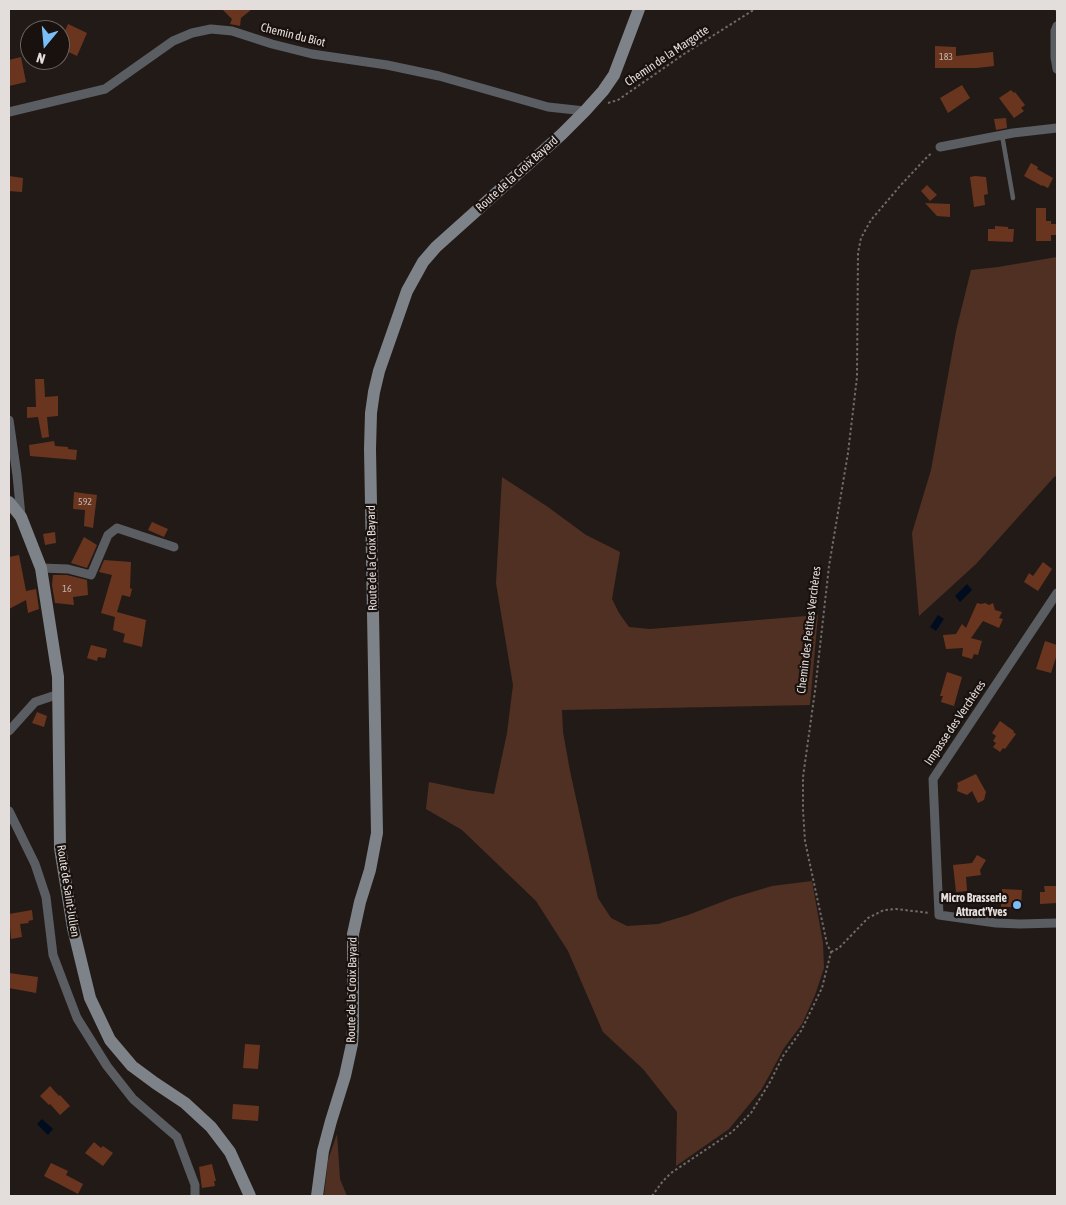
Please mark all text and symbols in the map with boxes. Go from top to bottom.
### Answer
north arrow [20,20,70,70]
street label: Chemin du Biot [259,20,327,50]
street label: Chemin de la Margotte [622,23,712,89]
text: N [35,50,47,67]
house number: 183 [939,51,953,63]
street label: Route de la Croix Bayard [473,133,561,215]
house number: 592 [78,496,92,508]
street label: Route de la Croix Bayard [364,505,380,611]
street label: Chemin des Petites Verchères [794,566,824,694]
house number: 16 [62,583,72,595]
street label: Impasse des Verchères [921,678,989,768]
street label: Route de Saint-Julien [54,844,82,938]
place label: Micro Brasserie Attract'Yves [941,891,1007,919]
marker: Micro Brasserie Attract'Yves [1011,899,1023,911]
street label: Route de la Croix Bayard [344,937,360,1043]

